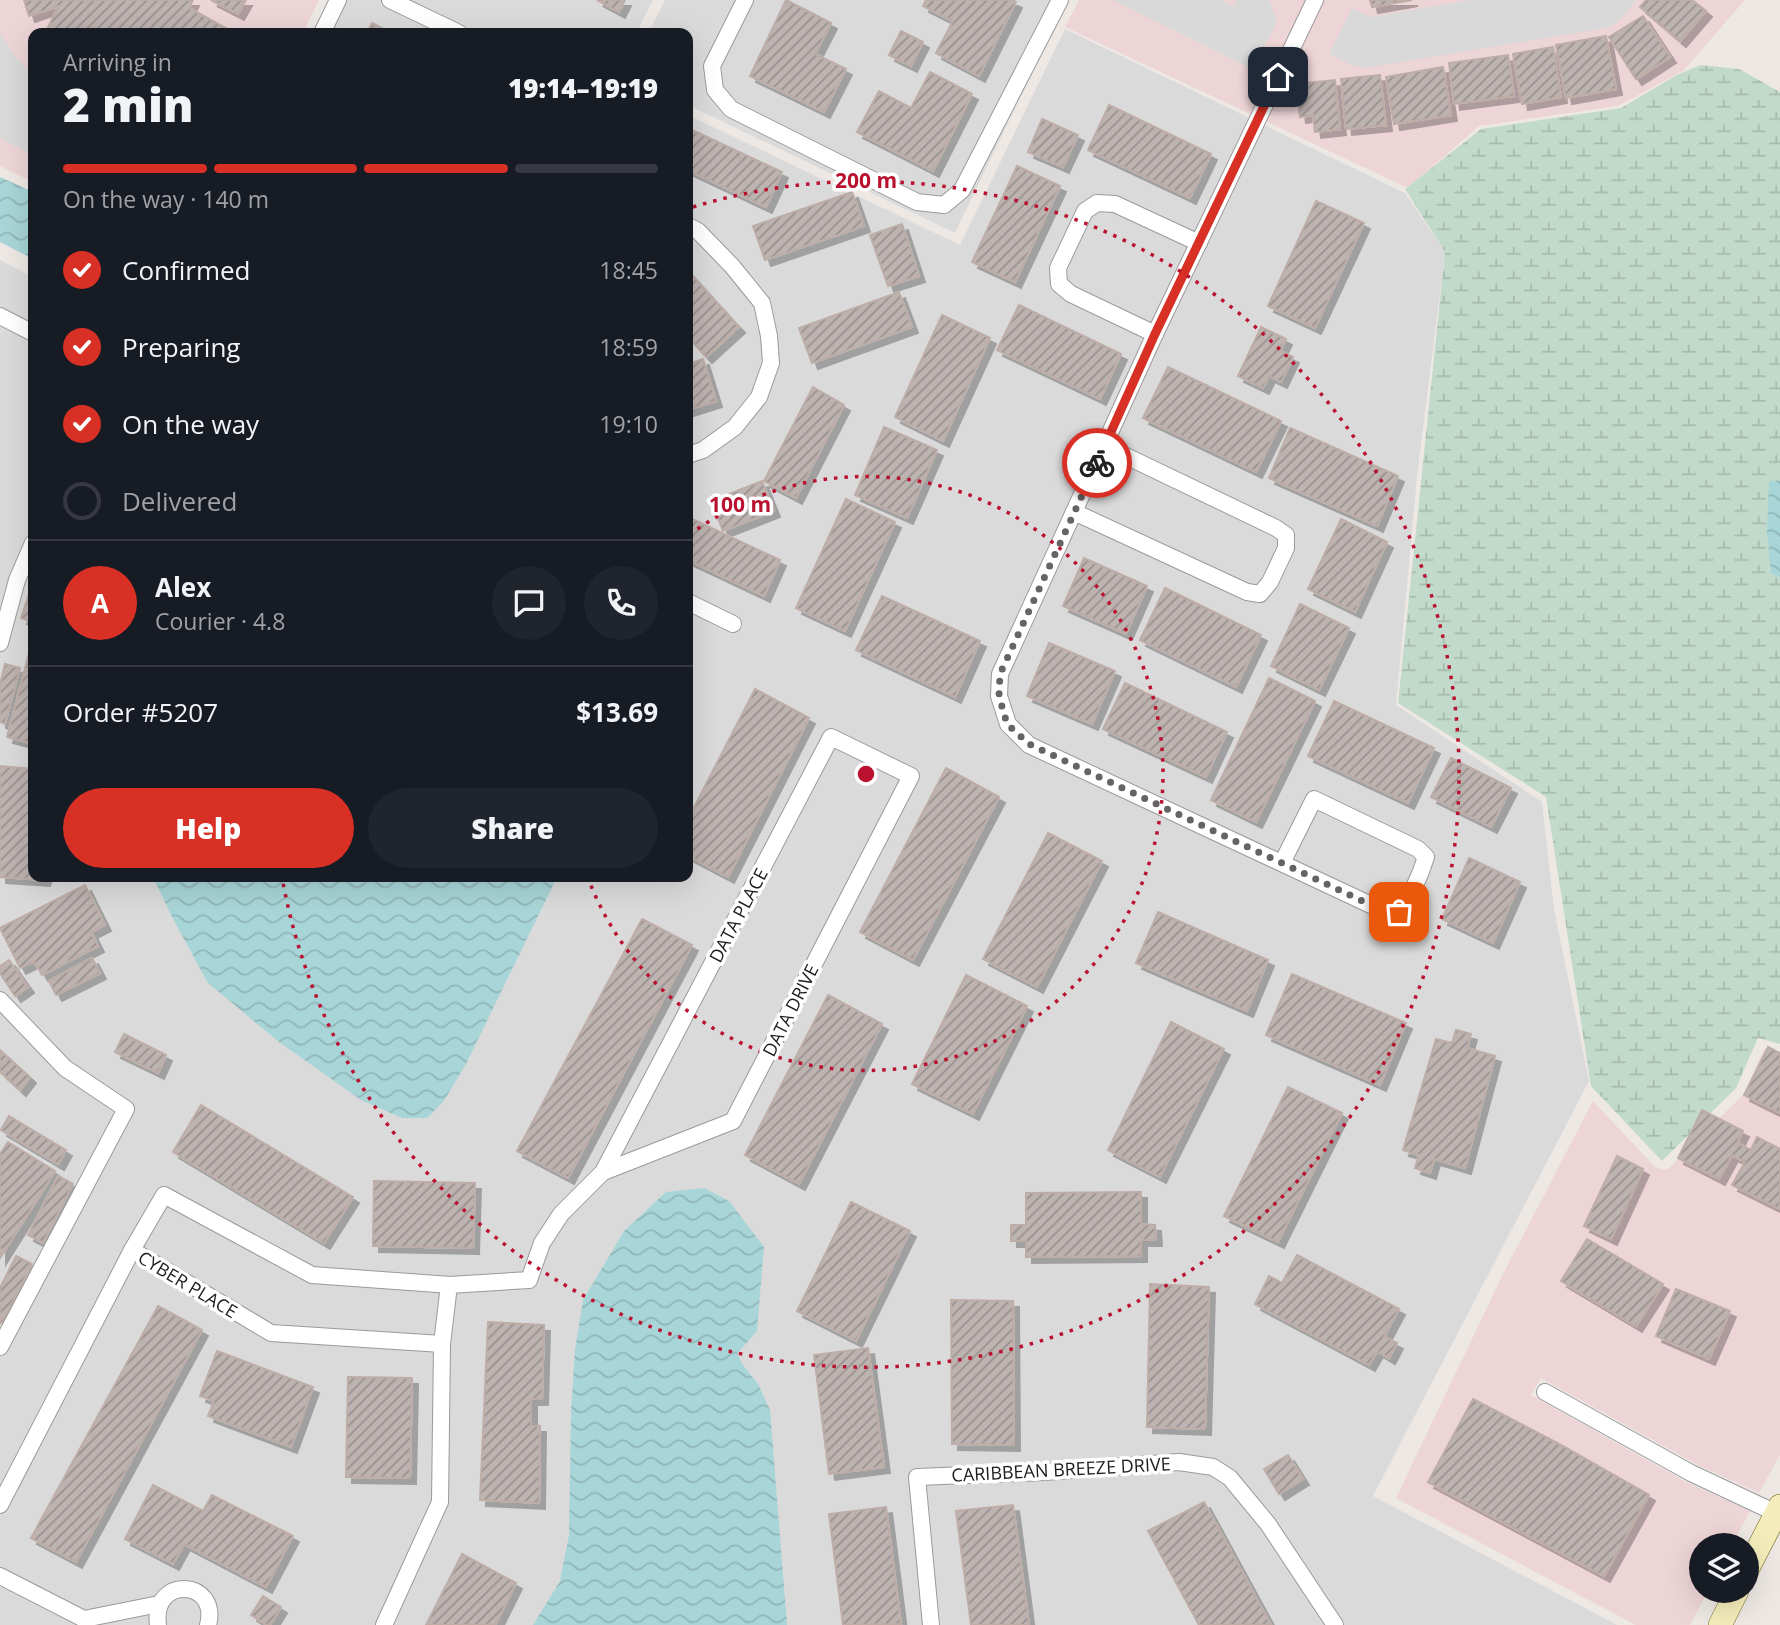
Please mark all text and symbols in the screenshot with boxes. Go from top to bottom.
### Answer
text: Arriving in [63,46,172,78]
pin [1248,47,1308,107]
icon: home [1259,58,1297,96]
text: 19:14–19:19 [508,70,658,106]
text: 2 min [63,73,194,135]
text: 200 m [835,166,897,194]
text: On the way · 140 m [63,183,269,215]
icon: check [63,251,101,289]
text: Confirmed [122,252,250,288]
text: 18:45 [599,254,658,286]
icon: check [63,328,101,366]
text: Preparing [122,329,240,365]
text: 18:59 [599,331,658,363]
icon: check [63,405,101,443]
text: On the way [122,406,259,442]
text: 19:10 [599,408,658,440]
courier [1062,428,1132,498]
icon: bike [1078,444,1116,482]
text: Delivered [122,483,237,519]
text: 100 m [709,490,771,518]
button: chat [492,566,566,640]
button: phone [584,566,658,640]
text: Alex [155,569,211,605]
text: A [91,585,109,621]
text: Courier · 4.8 [155,605,285,637]
text: Order #5207 [63,694,218,730]
text: $13.69 [576,694,658,730]
centre of rings [854,762,878,786]
button: Help [63,788,354,868]
button: Share [368,788,658,868]
street label: DATA PLACE [703,864,773,966]
pin [1369,882,1429,942]
icon: bag [1380,893,1418,931]
street label: DATA DRIVE [757,960,823,1060]
street label: CYBER PLACE [134,1245,242,1323]
street label: CARIBBEAN BREEZE DRIVE [951,1451,1171,1487]
map controls [1689,1533,1759,1603]
button: layers [1689,1533,1759,1603]

